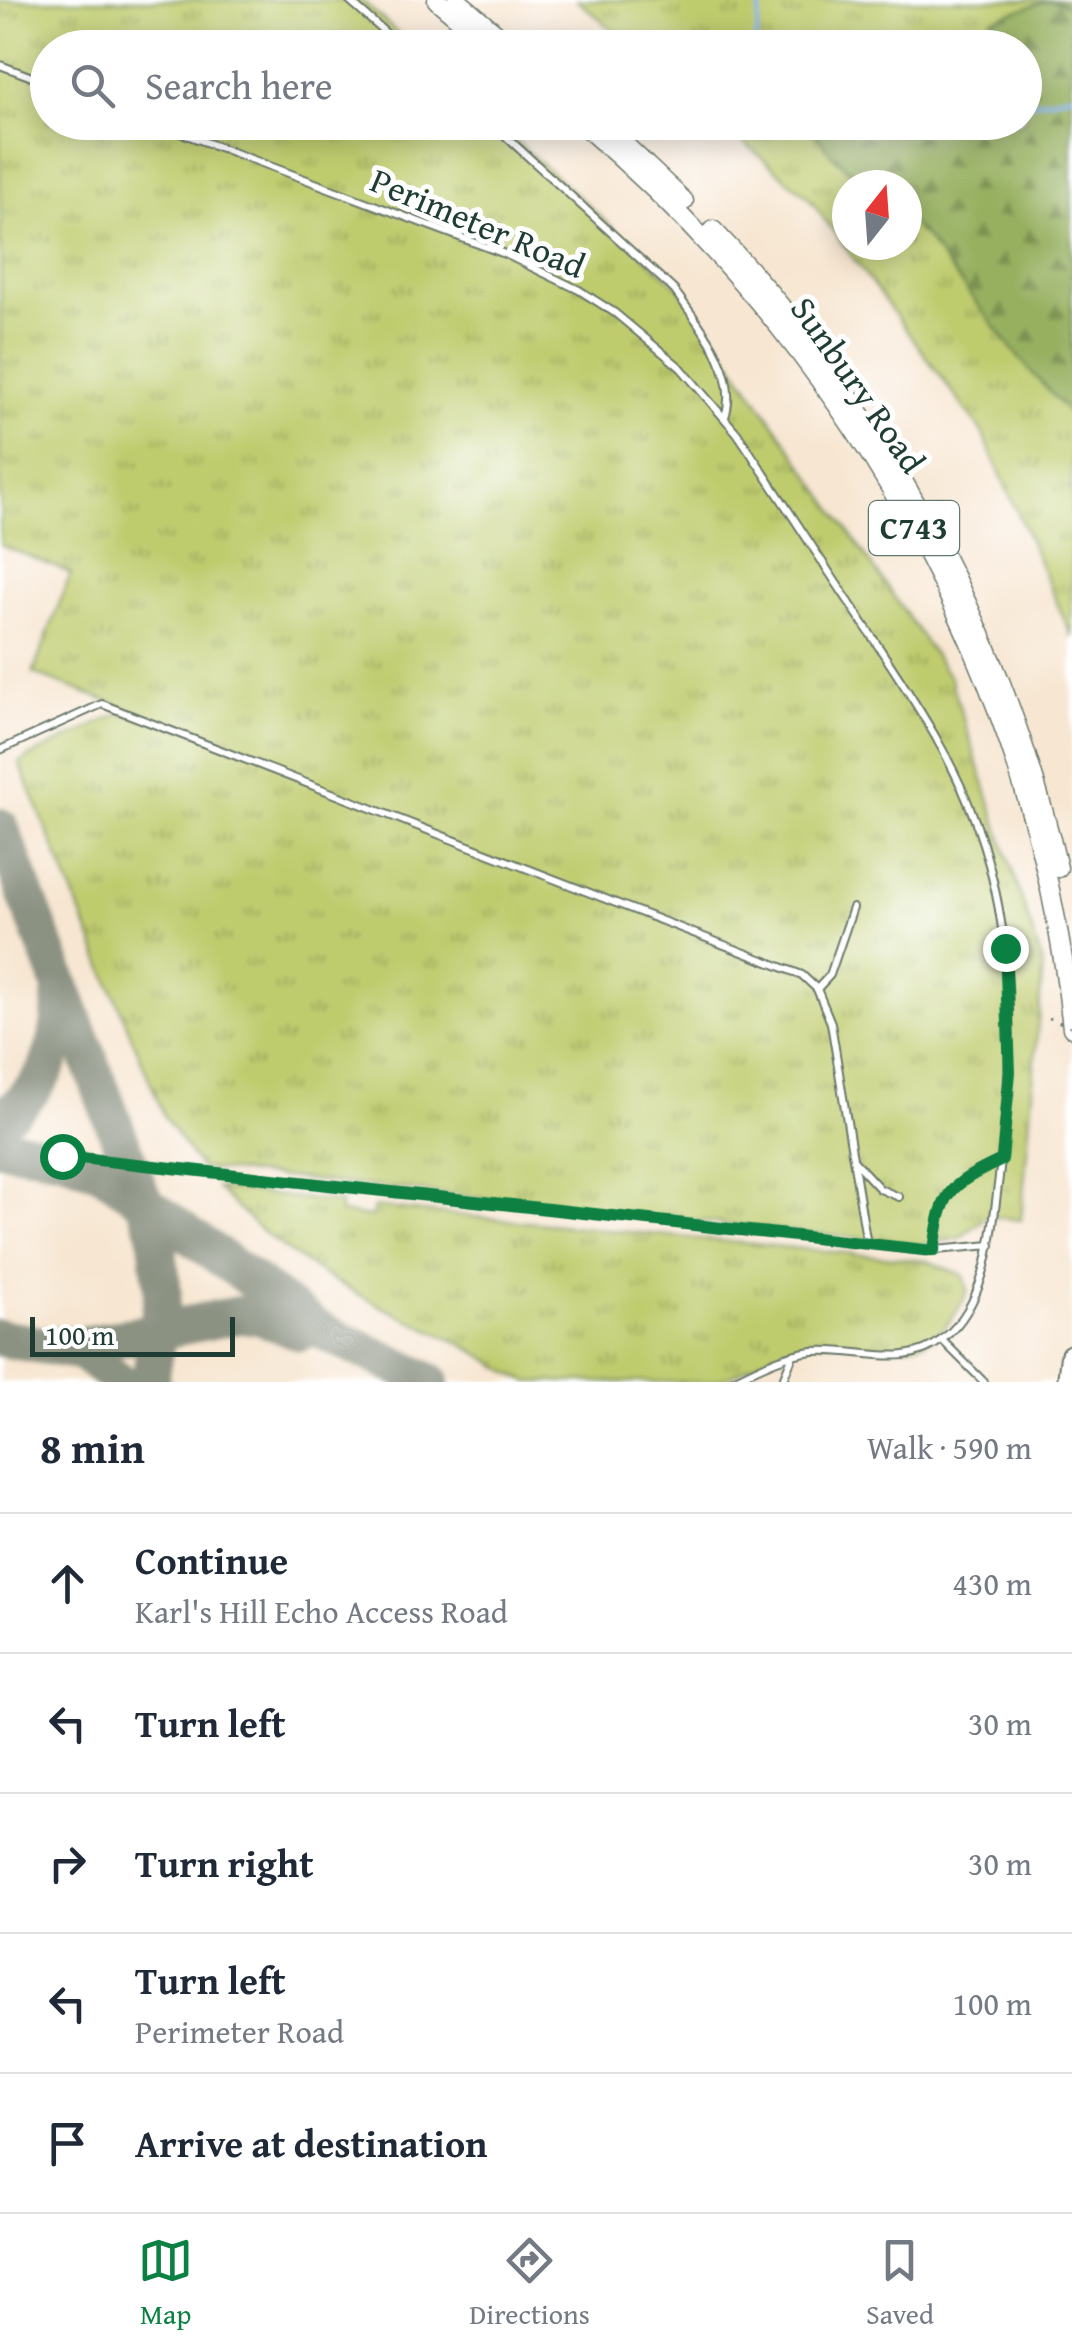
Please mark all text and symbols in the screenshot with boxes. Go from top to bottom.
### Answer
search box [30,30,1042,140]
text: Search here [145,57,333,113]
icon: search [65,58,120,113]
street label: Perimeter Road [363,154,594,291]
north arrow [832,170,922,260]
street label: Sunbury Road [779,286,938,484]
road number: C743 [869,501,959,555]
route end [983,926,1029,972]
route start [40,1134,86,1180]
scale bar [30,1312,235,1356]
text: 100 m [45,1314,114,1355]
text: 8 min [40,1417,145,1478]
text: Walk · 590 m [867,1424,1032,1471]
text: Continue [135,1532,288,1588]
icon: ahead [40,1556,95,1611]
text: 430 m [953,1560,1032,1607]
text: Karl's Hill Echo Access Road [135,1588,508,1635]
text: Turn left [135,1695,286,1751]
icon: left [40,1696,95,1751]
text: 30 m [968,1700,1032,1747]
text: Turn right [135,1835,314,1891]
icon: right [40,1836,95,1891]
text: 30 m [968,1840,1032,1887]
text: Turn left [135,1952,286,2008]
icon: left [40,1976,95,2031]
text: 100 m [953,1980,1032,2027]
text: Perimeter Road [135,2008,344,2055]
text: Arrive at destination [135,2115,488,2171]
icon: arrive [40,2116,95,2171]
tab: Map [138,2233,193,2334]
tab: Directions [469,2233,590,2334]
tab: Saved [866,2233,934,2334]

